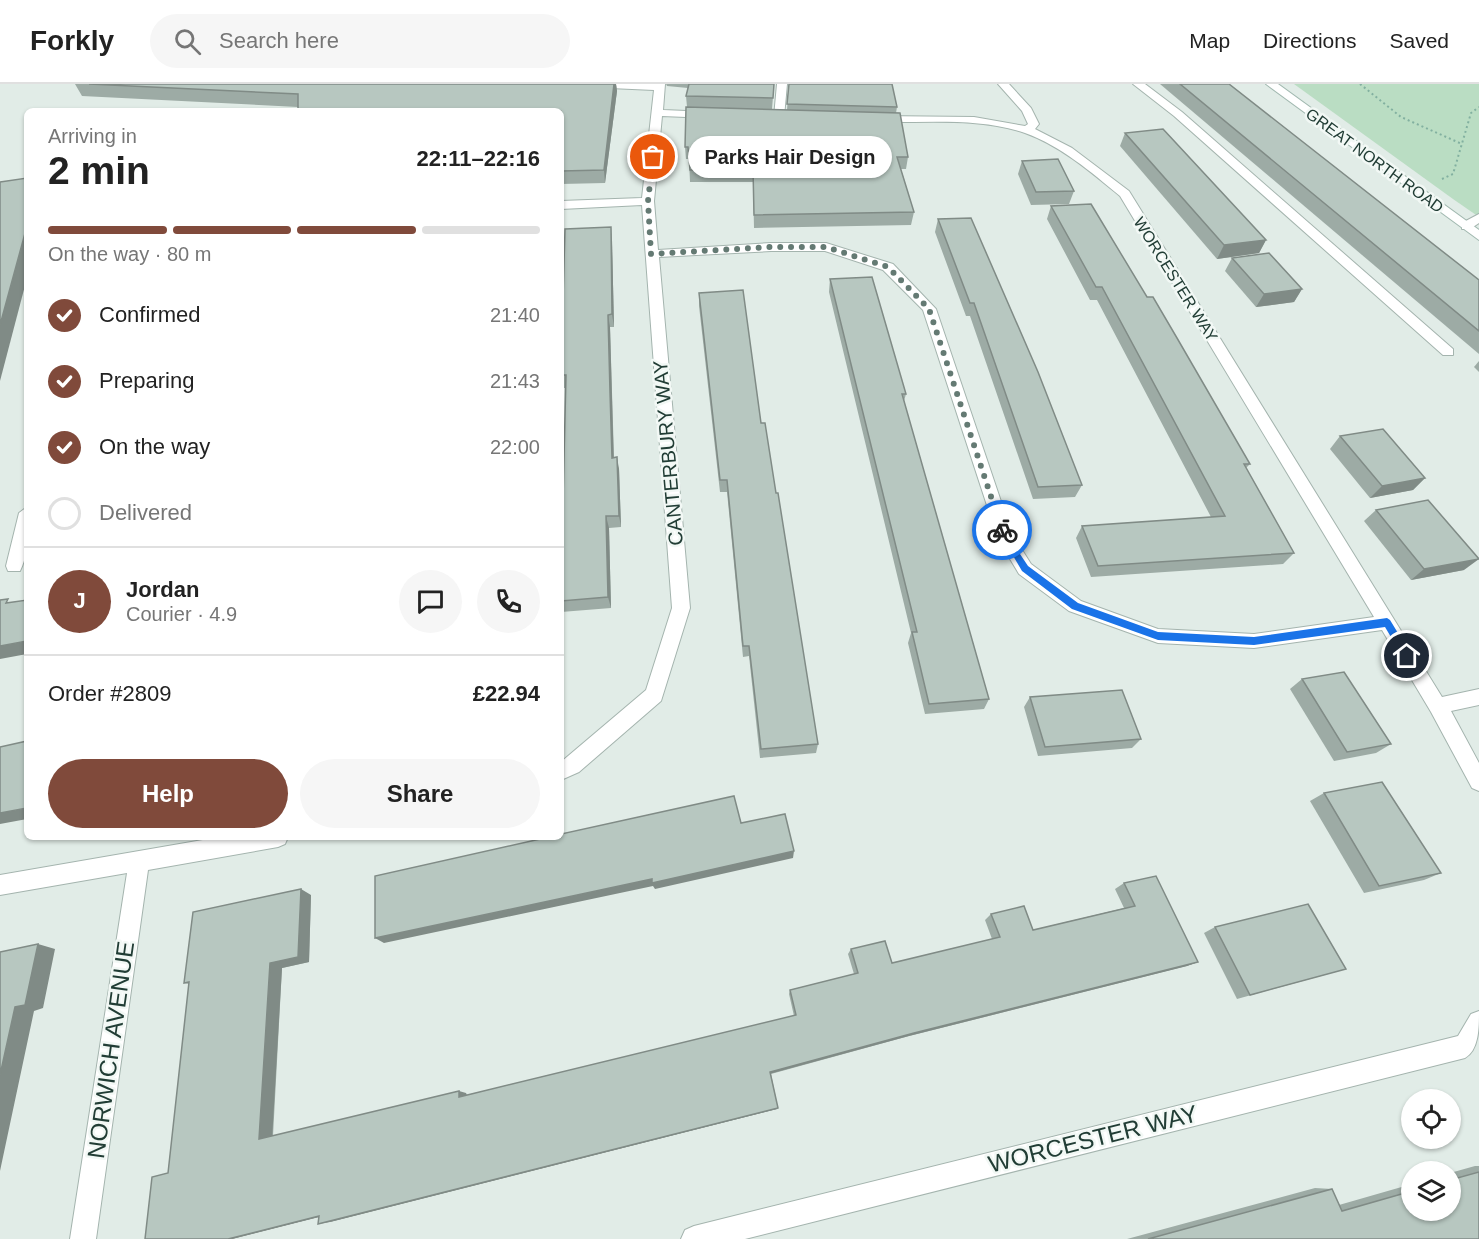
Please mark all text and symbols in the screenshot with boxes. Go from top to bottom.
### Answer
search box [150,14,570,68]
text: Forkly [30,25,114,56]
icon: search [171,25,204,58]
text: Search here [219,28,339,53]
text: Map [1189,29,1230,52]
text: Directions [1263,29,1356,52]
text: Saved [1389,29,1449,52]
street label: GREAT NORTH ROAD [1303,105,1447,216]
text: Arriving in [48,125,137,147]
pin [627,131,678,182]
callout: Parks Hair Design [689,136,893,178]
icon: bag [636,140,669,173]
text: 22:11–22:16 [416,146,540,171]
text: Parks Hair Design [704,146,876,168]
text: 2 min [48,149,150,192]
street label: WORCESTER WAY [1130,214,1221,345]
text: On the way · 80 m [48,243,211,265]
icon: check [48,299,81,332]
text: Confirmed [99,302,200,327]
text: 21:40 [490,304,540,326]
street label: CANTERBURY WAY [649,359,687,547]
icon: check [48,365,81,398]
text: Preparing [99,368,194,393]
text: 21:43 [490,370,540,392]
icon: check [48,431,81,464]
text: On the way [99,434,210,459]
text: 22:00 [490,436,540,458]
text: Delivered [99,500,192,525]
courier [972,500,1032,560]
icon: bike [986,514,1019,547]
button: chat [399,570,462,633]
button: phone [477,570,540,633]
text: Jordan [126,577,199,602]
text: J [73,588,86,613]
text: Courier · 4.9 [126,603,237,625]
pin [1381,630,1432,681]
icon: home [1390,639,1423,672]
text: Order #2809 [48,681,172,706]
text: £22.94 [473,681,540,706]
button: Help [48,759,288,828]
button: Share [300,759,540,828]
street label: NORWICH AVENUE [82,940,139,1160]
map controls [1401,1089,1461,1221]
button: locate [1401,1089,1461,1149]
street label: WORCESTER WAY [985,1099,1200,1178]
button: layers [1401,1161,1461,1221]

